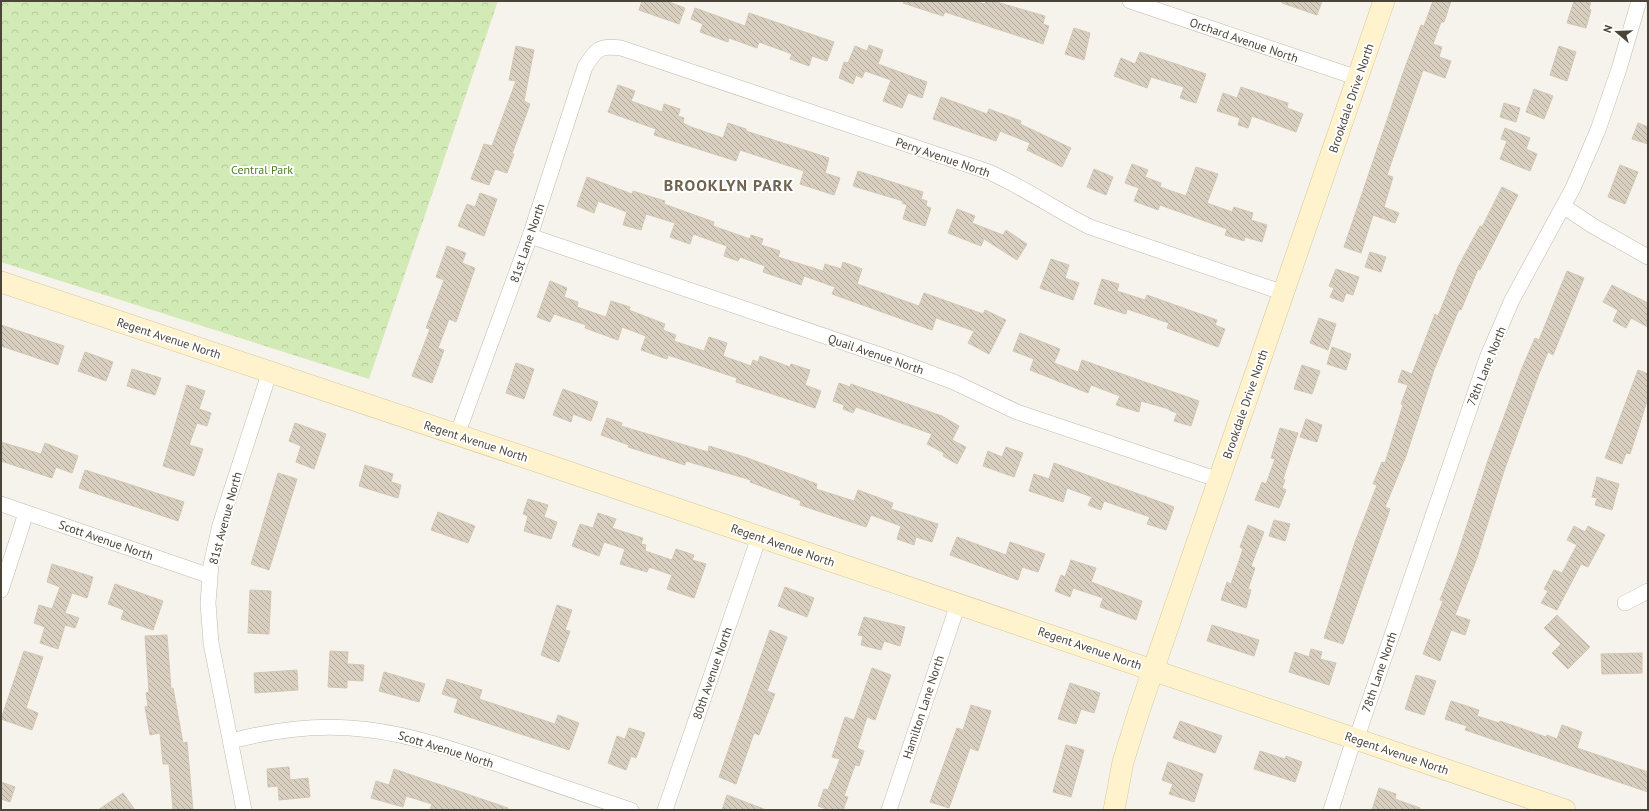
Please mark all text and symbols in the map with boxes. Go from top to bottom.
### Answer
north arrow [1597,12,1637,52]
street label: Orchard Avenue North [1188,14,1300,66]
text: N [1600,23,1615,34]
street label: Brookdale Drive North [1325,41,1377,155]
street label: Perry Avenue North [894,134,992,180]
park label: Central Park [231,162,293,177]
district label: BROOKLYN PARK [664,175,794,195]
street label: 81st Lane North [506,201,548,285]
street label: Regent Avenue North [115,314,223,362]
street label: 78th Lane North [1463,324,1509,408]
street label: Quail Avenue North [826,331,926,377]
street label: Brookdale Drive North [1219,347,1271,461]
street label: Regent Avenue North [422,417,530,465]
street label: 81st Avenue North [205,470,245,566]
street label: Scott Avenue North [57,517,155,563]
street label: Regent Avenue North [729,520,837,570]
street label: Regent Avenue North [1036,623,1144,673]
street label: 80th Avenue North [689,625,735,721]
street label: 78th Lane North [1358,630,1400,714]
street label: Hamilton Lane North [899,653,947,761]
street label: Scott Avenue North [396,727,496,771]
street label: Regent Avenue North [1343,728,1451,778]

